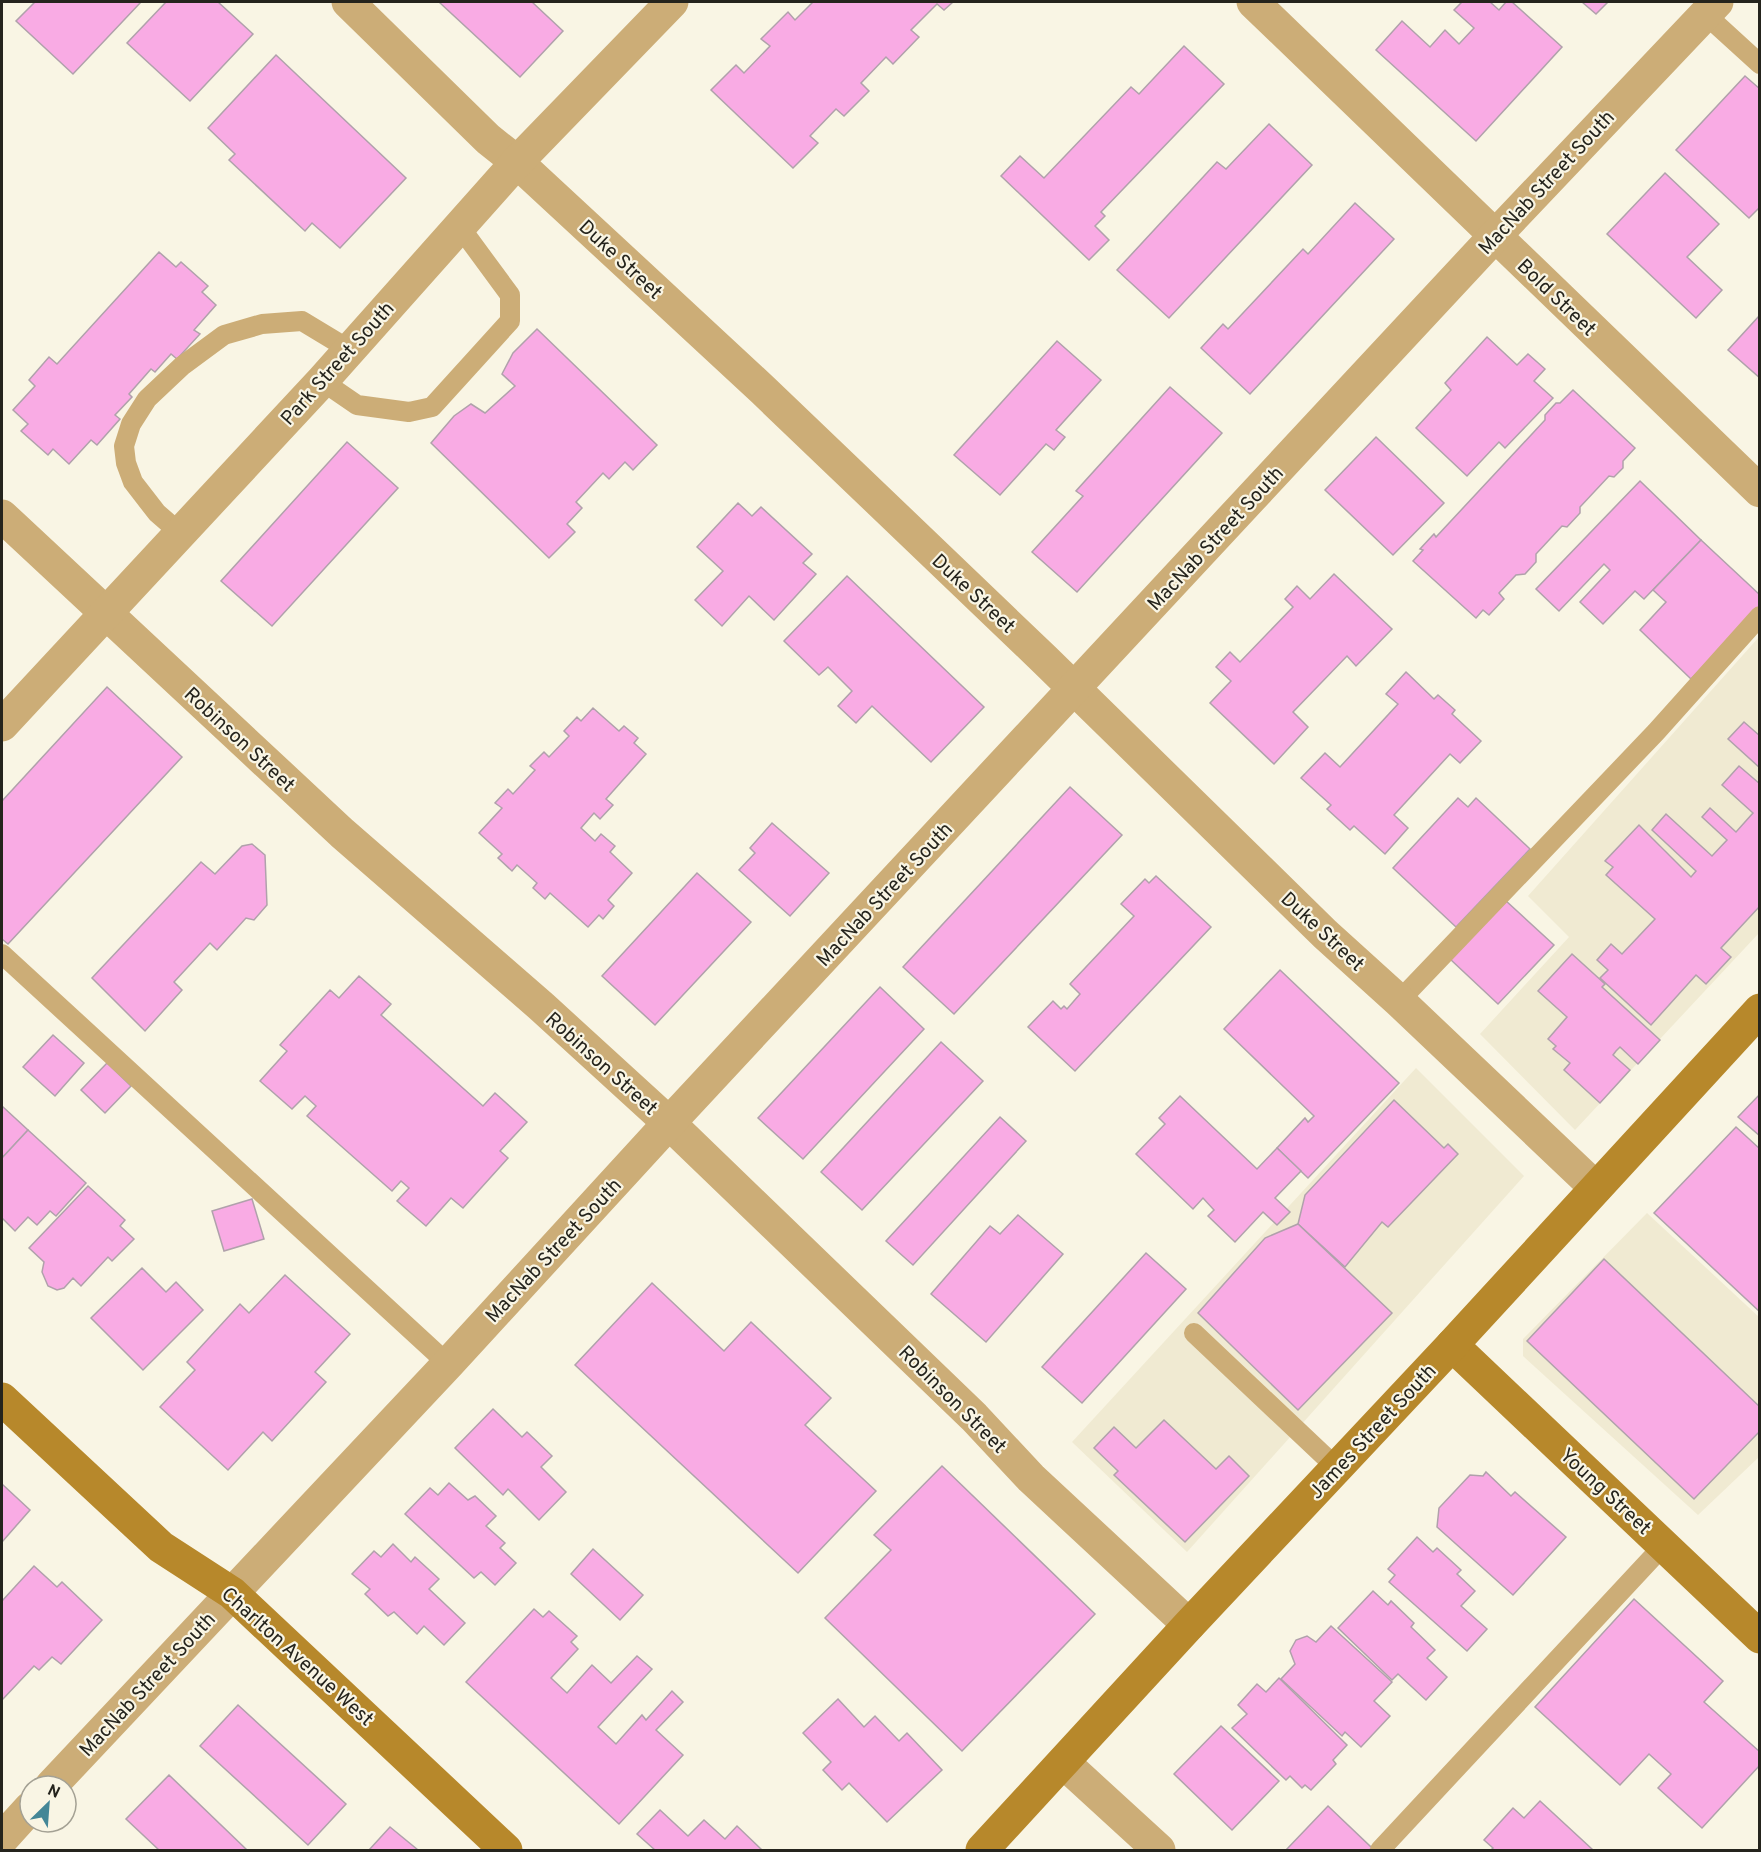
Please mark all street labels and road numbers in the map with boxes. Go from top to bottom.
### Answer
street label: MacNab Street South [1474,106,1621,261]
street label: Duke Street [572,215,667,306]
street label: Bold Street [1510,254,1601,343]
street label: Park Street South [276,297,401,432]
street label: MacNab Street South [1143,462,1290,617]
street label: Duke Street [925,549,1020,640]
street label: Robinson Street [178,682,300,799]
street label: MacNab Street South [812,818,959,973]
street label: Duke Street [1274,887,1369,978]
street label: Robinson Street [539,1007,662,1122]
street label: MacNab Street South [481,1174,628,1329]
street label: Robinson Street [892,1341,1011,1460]
street label: James Street South [1304,1359,1443,1506]
street label: Young Street [1553,1443,1656,1542]
street label: Charlton Avenue West [215,1582,378,1733]
street label: MacNab Street South [75,1608,222,1763]

